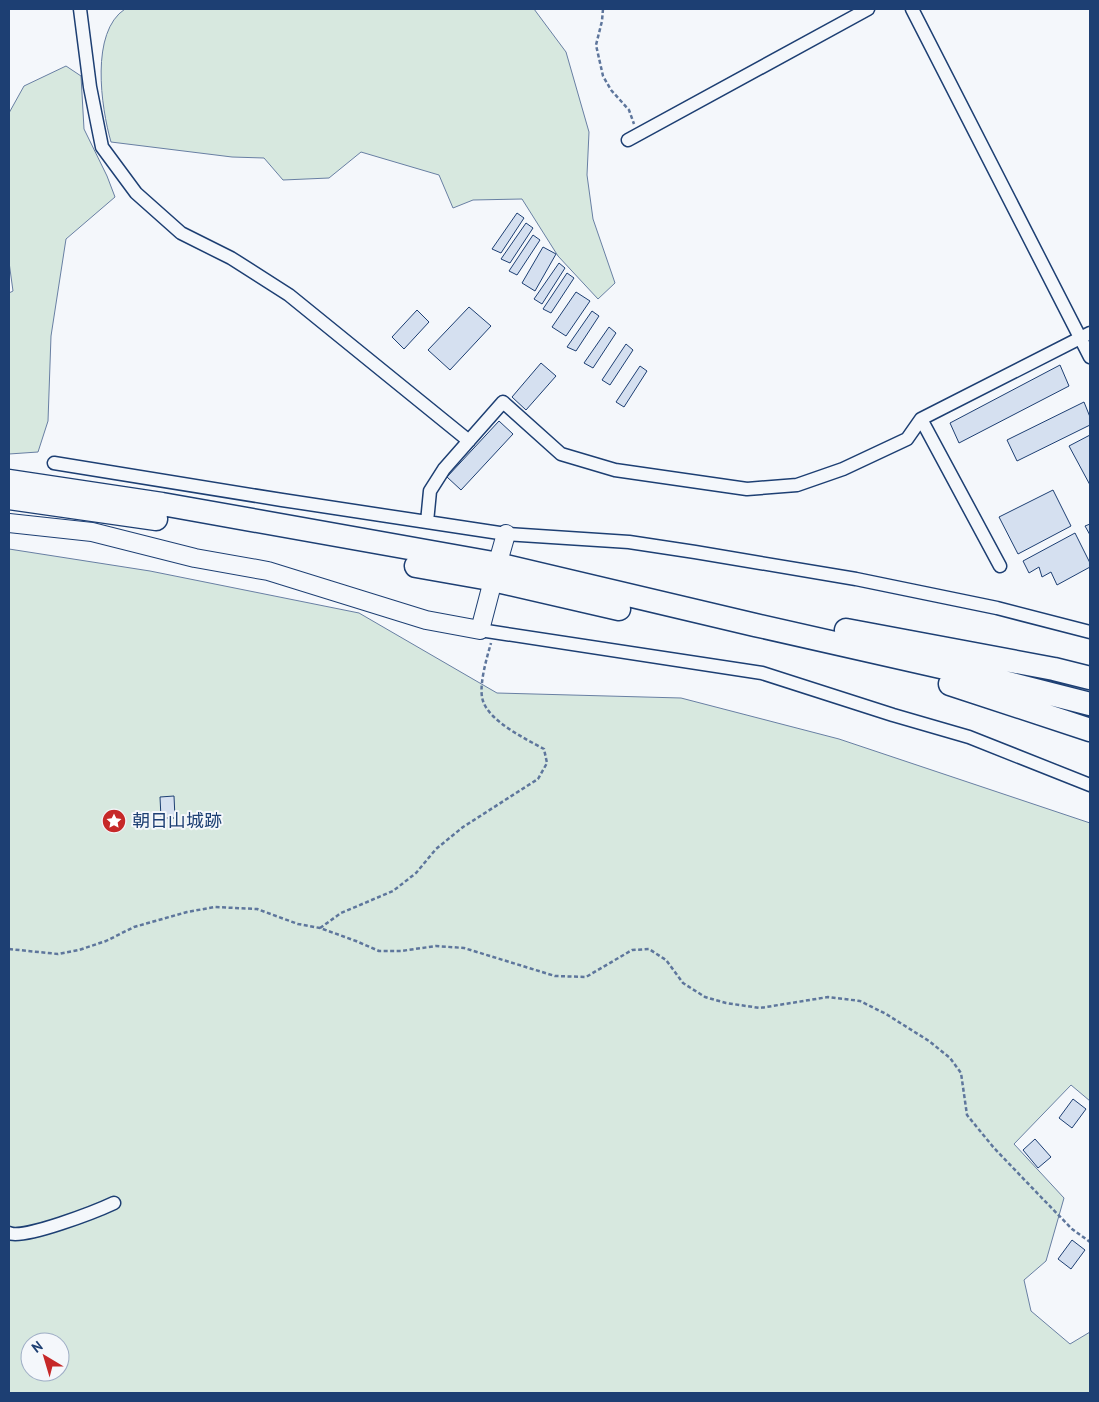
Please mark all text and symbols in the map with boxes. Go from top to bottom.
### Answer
place icon: 朝日山城跡 [101,808,127,834]
place label: 朝日山城跡 [132,809,222,832]
north arrow [20,1332,70,1382]
text: N [28,1337,46,1357]

